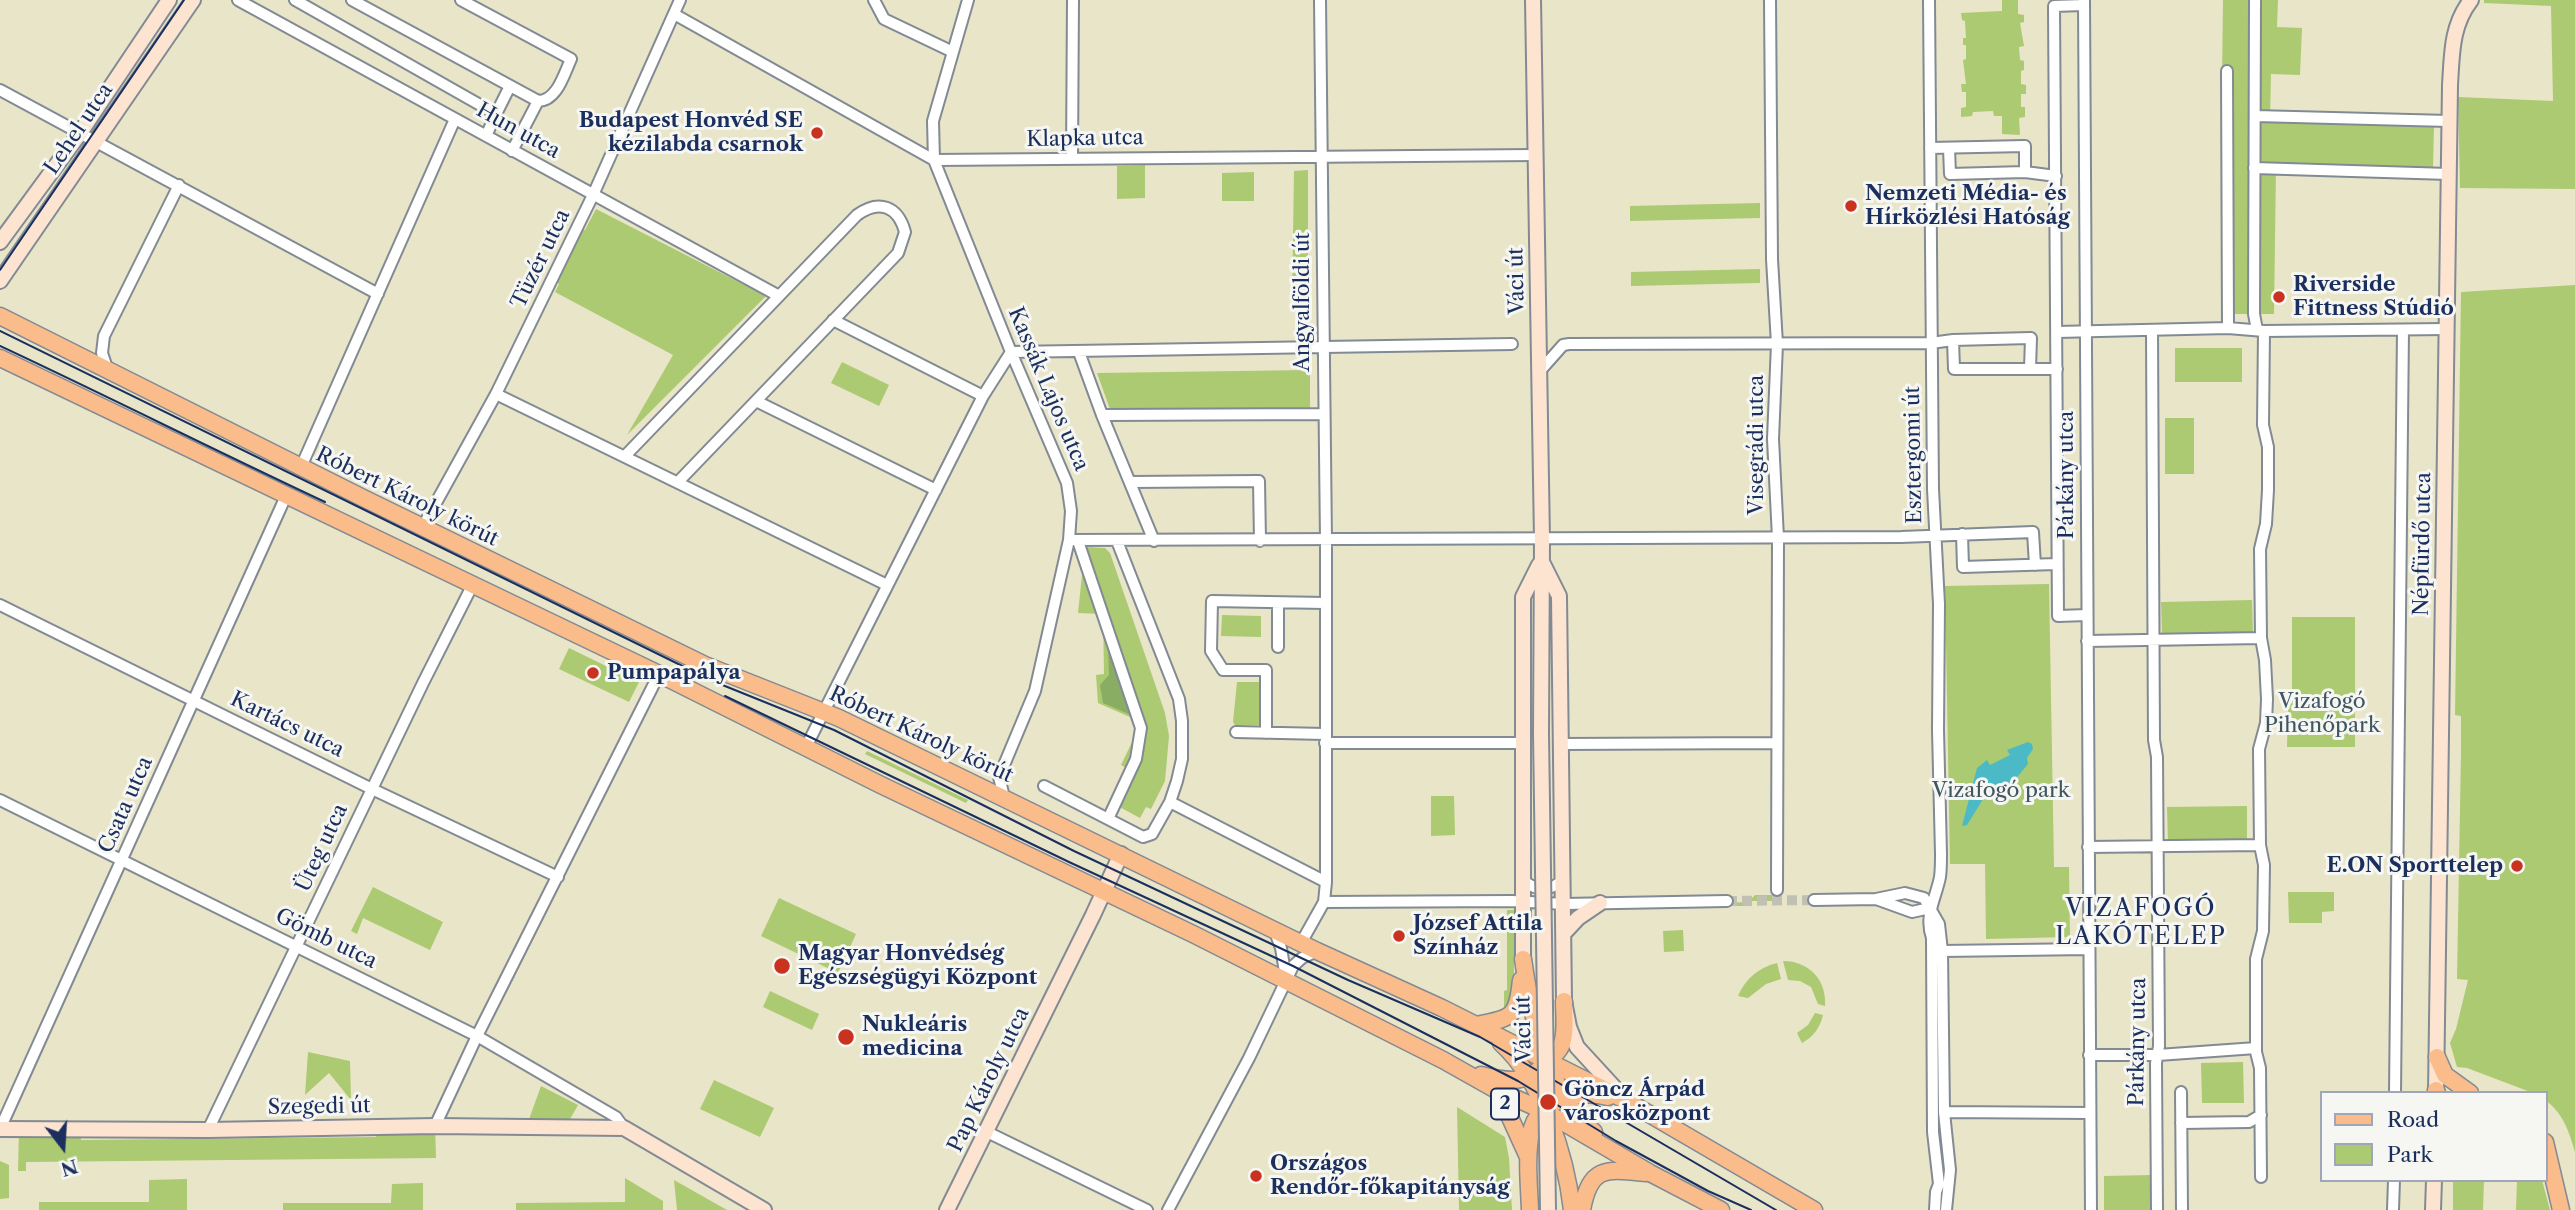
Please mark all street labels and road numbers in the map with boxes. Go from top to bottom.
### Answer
street label: Lehel utca [39,79,119,179]
street label: Hun utca [472,98,564,164]
street label: Klapka utca [1026,125,1144,153]
street label: Tüzér utca [506,205,576,313]
street label: Angyalföldi út [1290,232,1316,372]
street label: Váci út [1504,247,1530,315]
street label: Kassák Lajos utca [1002,303,1094,475]
street label: Visegrádi utca [1744,375,1770,515]
street label: Esztergomi út [1900,386,1928,524]
street label: Párkány utca [2054,411,2080,539]
street label: Róbert Károly körút [312,442,502,552]
street label: Népfürdő utca [2409,472,2437,616]
street label: Róbert Károly körút [825,681,1017,789]
street label: Kartács utca [226,687,348,763]
street label: Csata utca [94,753,158,857]
street label: Üteg utca [291,800,353,896]
street label: Gömb utca [271,904,381,974]
street label: Párkány utca [2124,977,2152,1107]
street label: Váci út [1511,995,1537,1063]
street label: Pap Károly utca [943,1004,1035,1156]
road number: 2 [1491,1088,1519,1120]
street label: Szegedi út [267,1094,371,1120]

